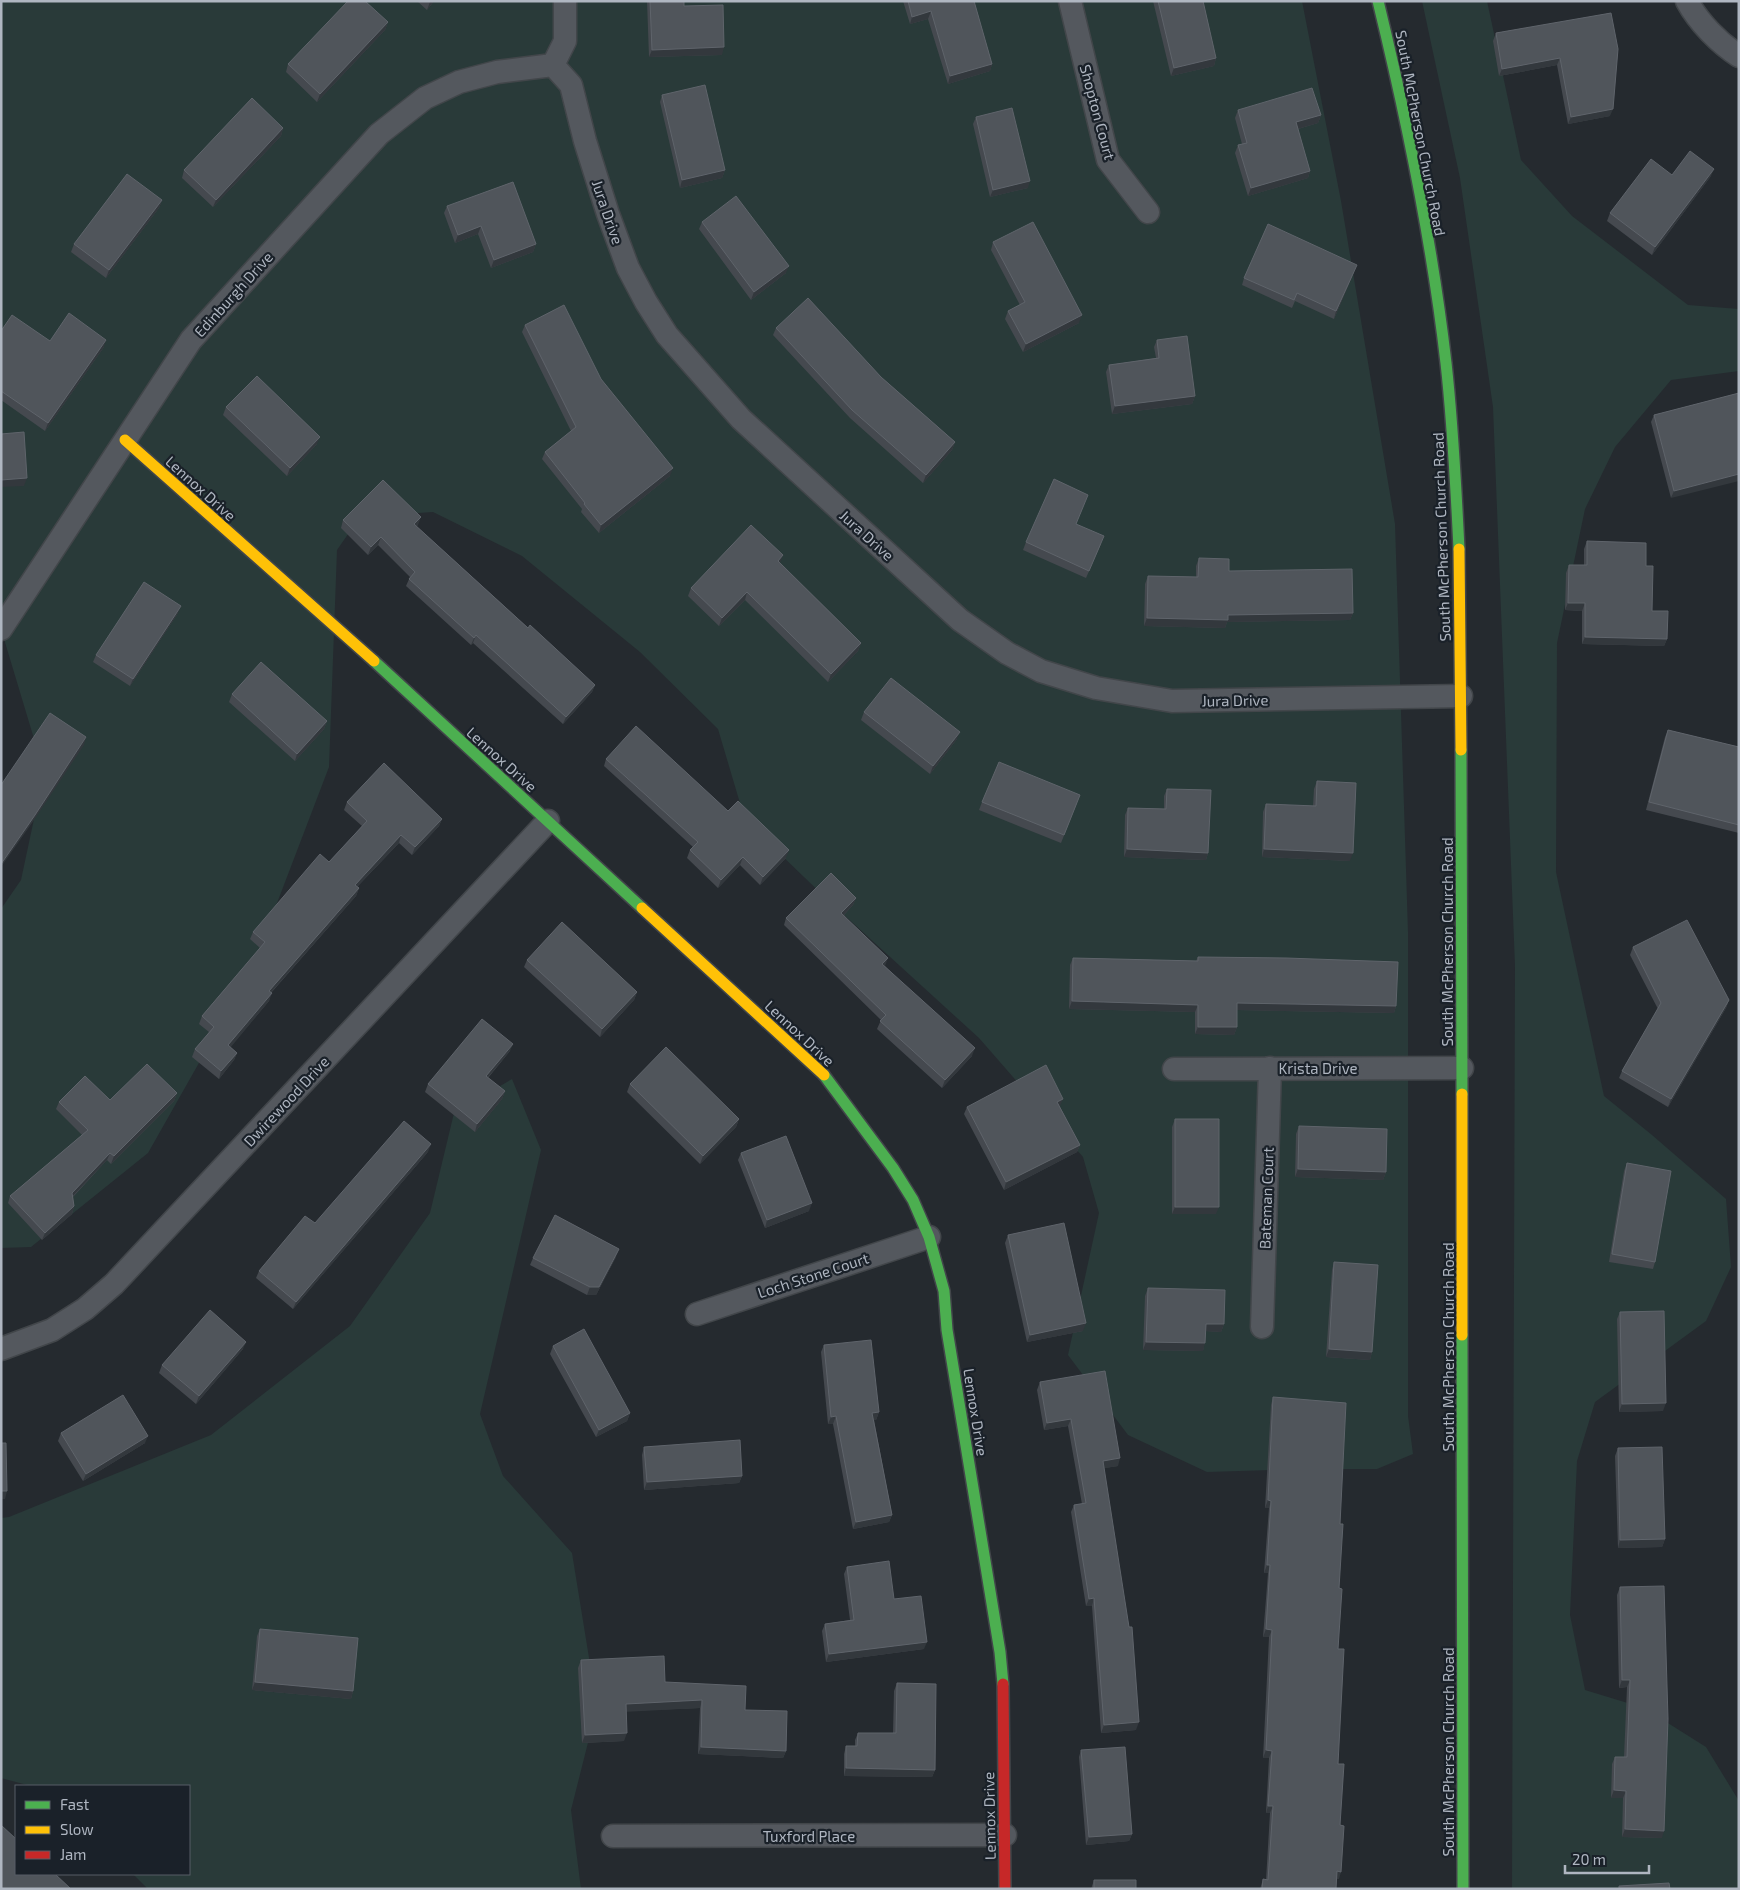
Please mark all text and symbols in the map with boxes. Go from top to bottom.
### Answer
street label: South McPherson Church Road [1392,29,1450,237]
street label: Shopton Court [1077,62,1119,162]
street label: Jura Drive [589,177,627,247]
street label: Edinburgh Drive [190,248,276,340]
street label: South McPherson Church Road [1428,432,1454,642]
street label: Lennox Drive [162,452,240,524]
street label: Jura Drive [836,506,898,564]
street label: Jura Drive [1201,690,1269,710]
street label: Lennox Drive [463,723,541,795]
street label: South McPherson Church Road [1438,837,1456,1047]
street label: Lennox Drive [762,996,838,1070]
street label: Dwirewood Drive [240,1052,332,1150]
street label: Krista Drive [1278,1059,1358,1077]
street label: Bateman Court [1255,1146,1277,1249]
street label: South McPherson Church Road [1439,1242,1457,1452]
street label: Loch Stone Court [755,1248,871,1301]
street label: Lennox Drive [960,1367,992,1457]
street label: South McPherson Church Road [1439,1647,1457,1857]
street label: Lennox Drive [979,1772,999,1860]
legend [15,1785,190,1875]
text: Fast [60,1795,90,1813]
text: Slow [60,1820,94,1838]
street label: Tuxford Place [763,1827,855,1845]
scale bar [1565,1842,1649,1874]
text: Jam [60,1845,86,1863]
text: 20 m [1572,1850,1606,1868]

